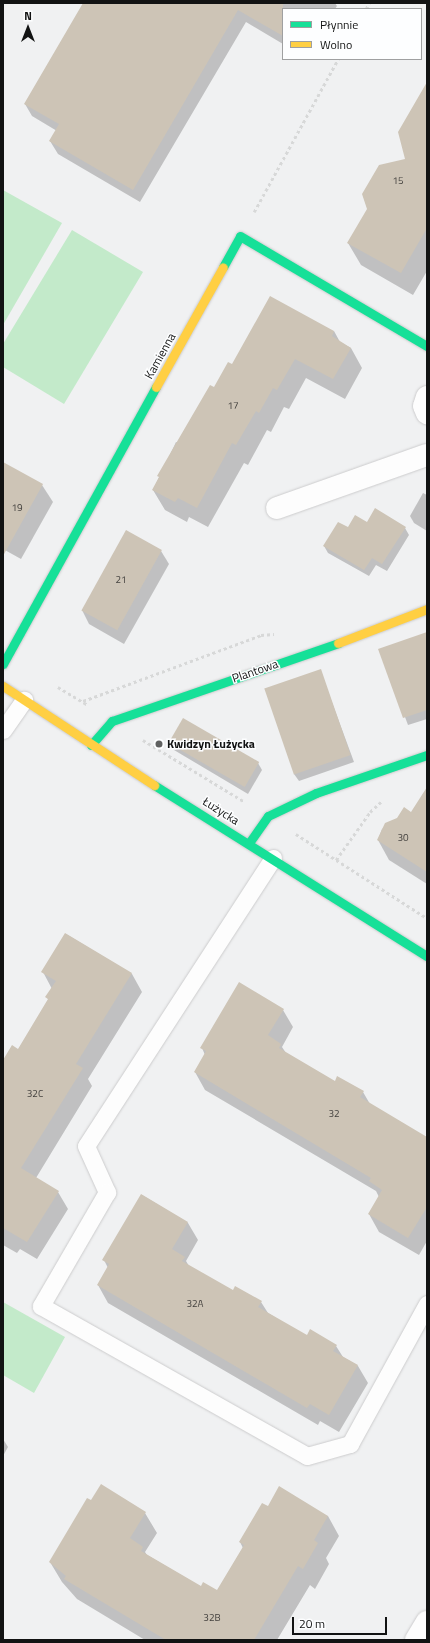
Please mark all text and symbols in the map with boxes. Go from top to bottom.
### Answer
north arrow [8,8,48,48]
text: N [24,8,32,24]
legend [282,8,422,60]
text: Płynnie [320,15,358,34]
text: Wolno [320,35,352,54]
house number: 15 [392,175,404,187]
street label: Kamienna [141,330,179,382]
house number: 17 [227,400,239,412]
house number: 19 [11,502,23,514]
house number: 21 [115,574,127,586]
street label: Plantowa [230,656,280,686]
place label: Kwidzyn Łużycka [167,737,255,751]
marker: Kwidzyn Łużycka [154,739,164,749]
street label: Łużycka [200,794,242,828]
house number: 30 [397,832,409,844]
house number: 32C [27,1088,43,1100]
house number: 32 [328,1108,340,1120]
house number: 32A [186,1298,204,1310]
scale bar [294,1609,389,1635]
house number: 32B [203,1612,221,1624]
text: 20 m [299,1614,325,1633]

